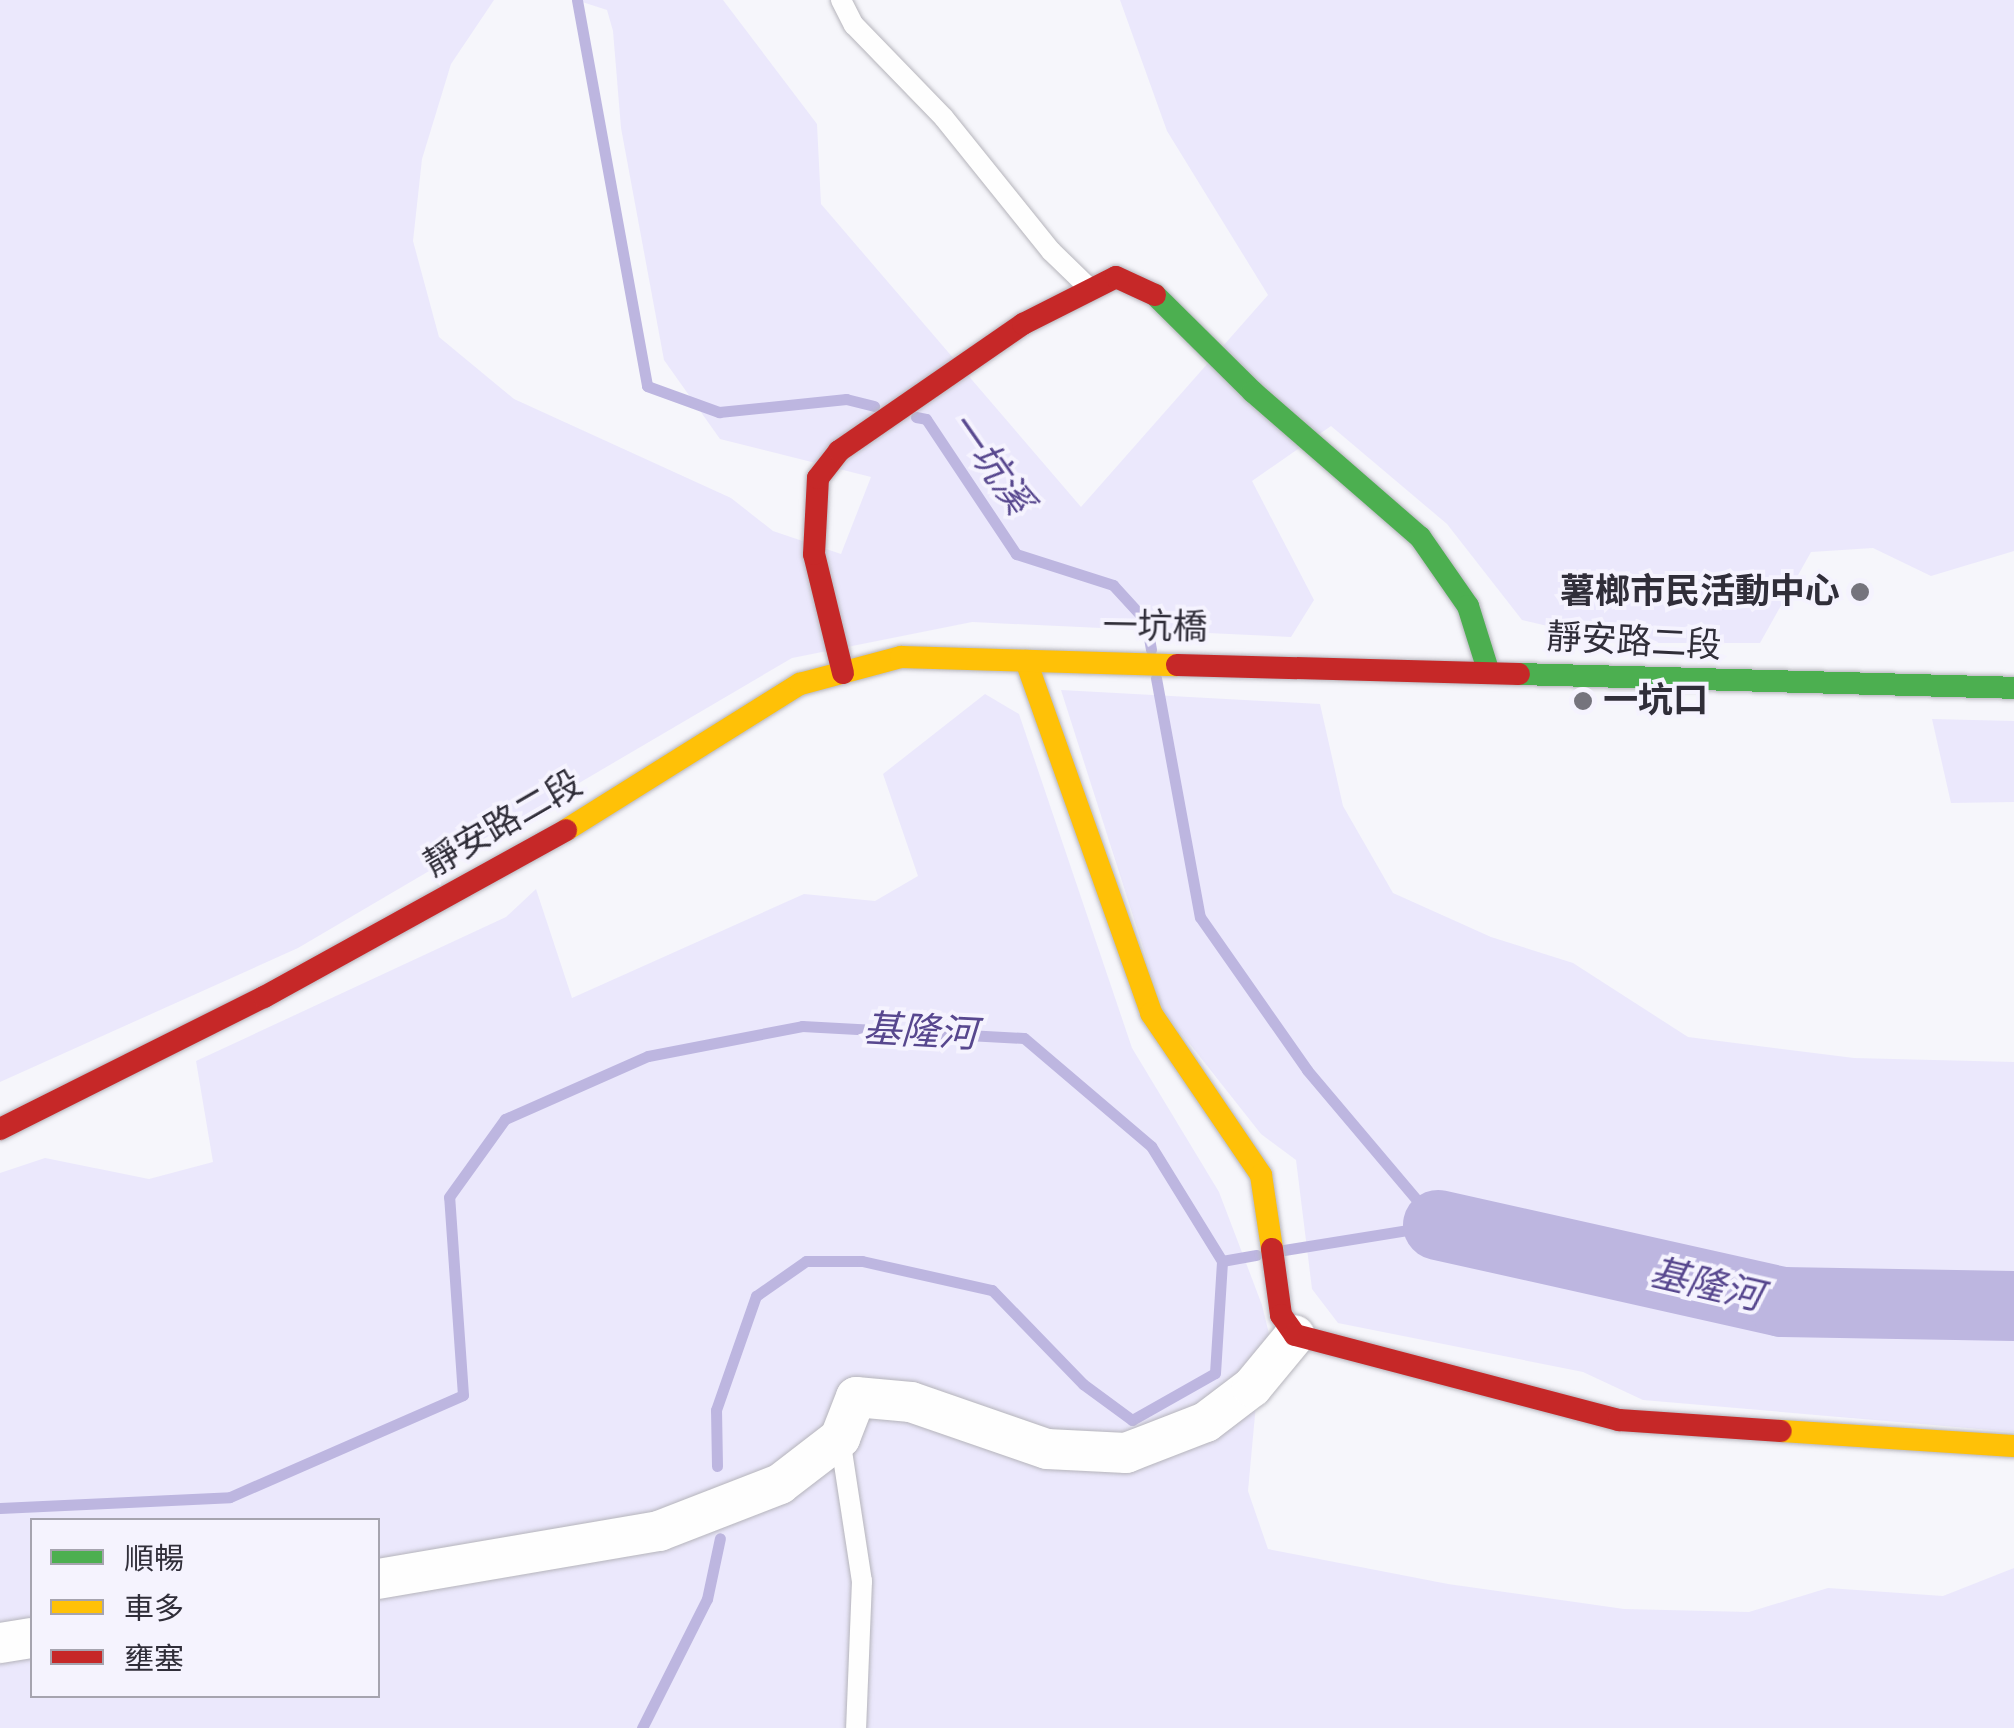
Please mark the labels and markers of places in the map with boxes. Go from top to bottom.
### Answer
place label: 薯榔市民活動中心 [1560,571,1840,613]
marker: 薯榔市民活動中心 [1849,581,1871,603]
place label: 一坑口 [1603,680,1708,722]
marker: 一坑口 [1572,690,1594,712]

